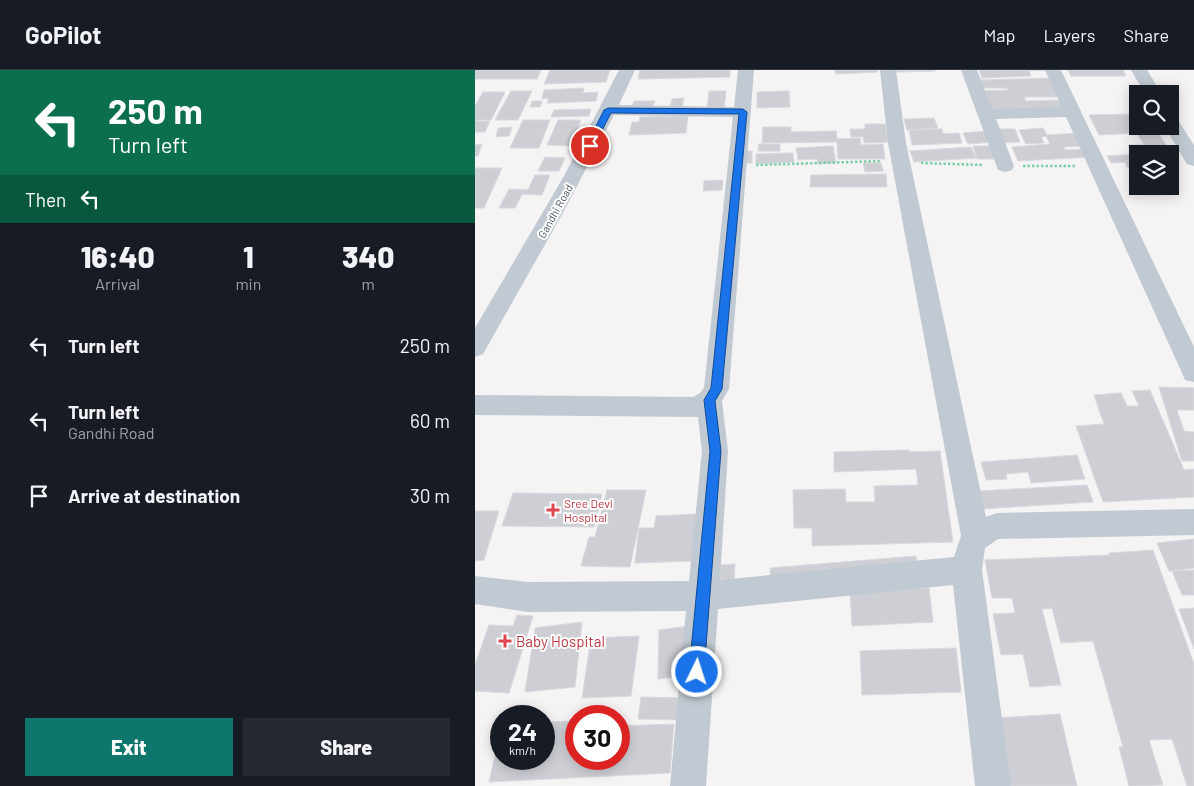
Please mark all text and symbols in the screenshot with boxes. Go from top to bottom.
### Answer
text: GoPilot [25,20,102,49]
text: Map [983,24,1015,46]
text: Layers [1043,24,1096,46]
text: Share [1124,24,1169,46]
map controls [1129,85,1179,195]
button: search [1129,85,1179,135]
text: 250 m [108,89,203,131]
icon: left [25,90,90,155]
pin [569,125,611,167]
text: Turn left [108,131,188,157]
icon: arrive [576,132,604,160]
button: layers [1129,145,1179,195]
street label: Gandhi Road [535,182,575,240]
icon: left [76,185,104,213]
text: Then [25,188,66,211]
text: 16:40 [81,238,155,274]
text: 1 [243,238,254,274]
text: 340 [342,238,394,274]
text: Arrival [95,274,140,293]
text: min [235,274,261,293]
text: m [362,274,375,293]
icon: left [25,332,53,360]
text: Turn left [68,334,139,357]
text: 250 m [400,334,450,357]
text: Turn left [68,400,139,423]
icon: left [25,407,53,435]
text: 60 m [410,409,450,432]
text: Gandhi Road [68,423,154,442]
icon: arrive [25,482,53,510]
text: Arrive at destination [68,484,240,507]
text: 30 m [410,484,450,507]
place label: Sree Devi Hospital [564,496,613,524]
marker: Sree Devi Hospital [546,503,560,517]
place label: Baby Hospital [516,632,605,650]
marker: Baby Hospital [498,634,512,648]
position arrow [670,645,722,697]
speed limit sign: 30 [565,705,630,770]
text: 24 [508,716,537,746]
button: Exit [25,718,233,776]
button: Share [243,718,450,776]
text: km/h [509,743,536,757]

